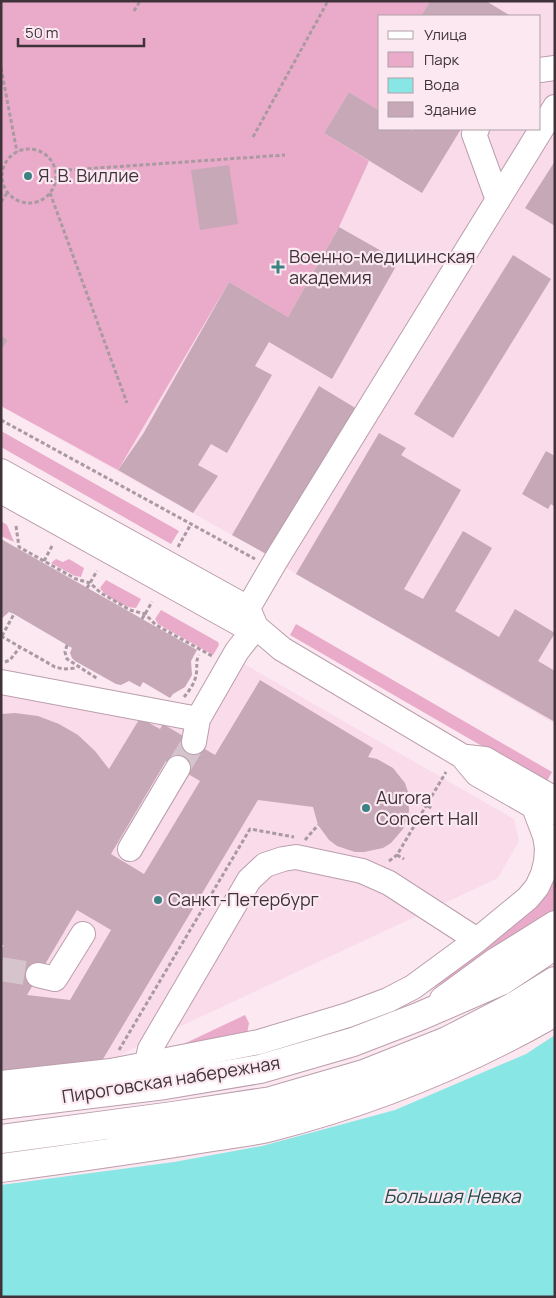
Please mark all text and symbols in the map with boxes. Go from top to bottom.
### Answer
scale bar [18,15,144,47]
legend [378,15,541,130]
text: 50 m [25,22,59,43]
text: Улица [424,24,467,45]
text: Парк [424,49,460,70]
text: Вода [424,74,459,95]
text: Здание [424,99,477,120]
place label: Я. В. Виллие [38,163,139,187]
marker: Я. В. Виллие [22,170,34,182]
place label: Военно-медицинская академия [289,244,476,289]
marker: Военно-медицинская академия [271,260,285,274]
place label: Aurora Concert Hall [376,785,478,830]
marker: Aurora Concert Hall [360,802,372,814]
place label: Санкт-Петербург [168,887,319,911]
marker: Санкт-Петербург [152,894,164,906]
street label: Пироговская набережная [60,1050,282,1108]
water label: Большая Невка [383,1183,522,1209]

